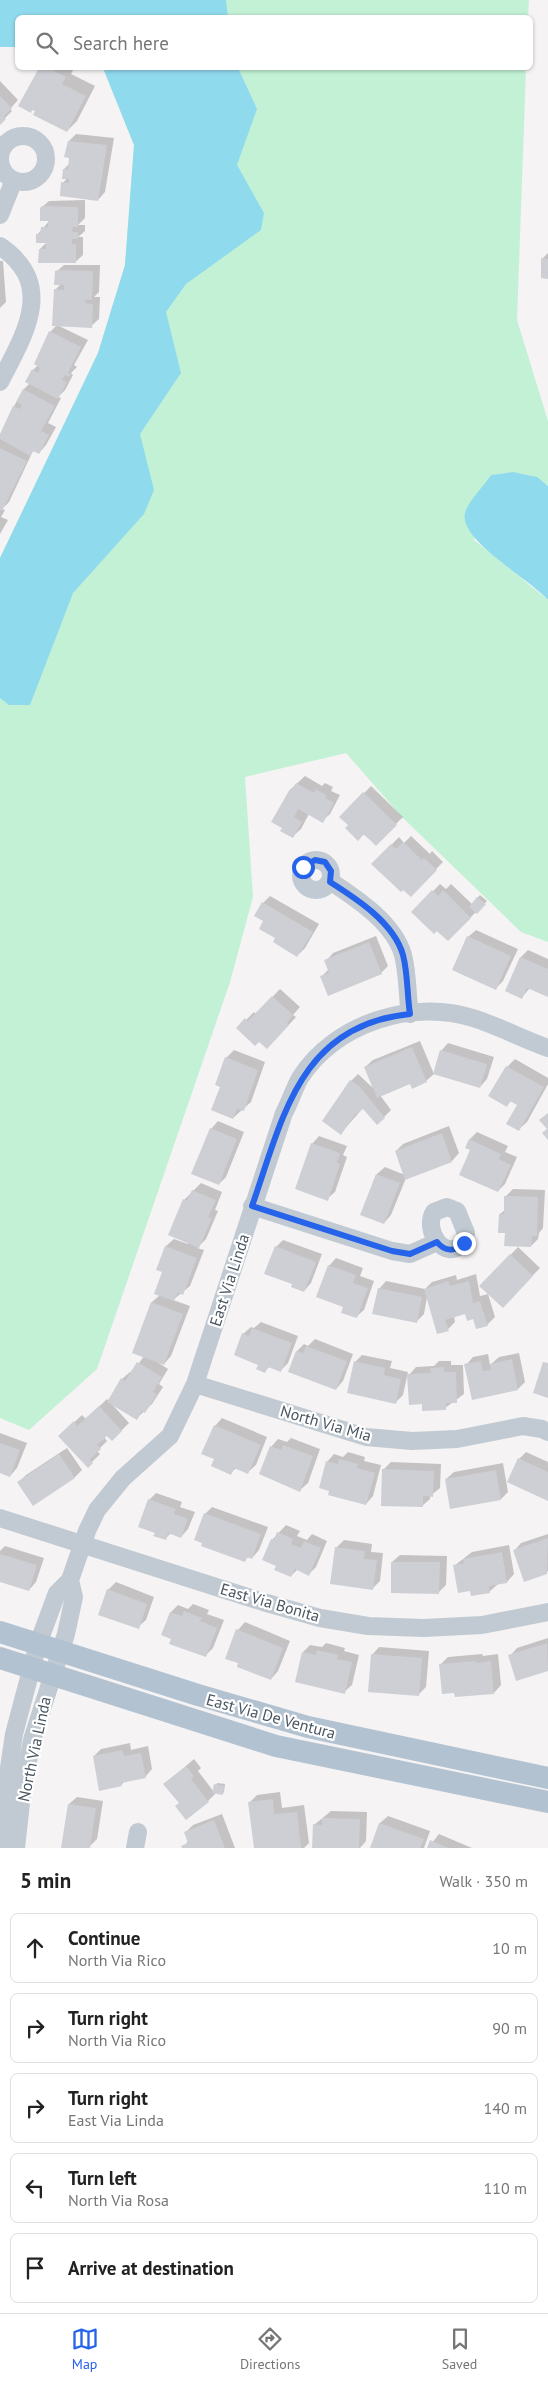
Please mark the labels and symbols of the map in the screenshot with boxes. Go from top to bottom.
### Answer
route start [292,856,315,879]
street label: East Via Linda [205,1231,253,1329]
route end [453,1232,476,1255]
street label: North Via Mia [278,1400,374,1446]
street label: East Via Bonita [218,1578,322,1626]
street label: East Via De Ventura [204,1689,338,1743]
street label: North Via Linda [13,1695,55,1803]

